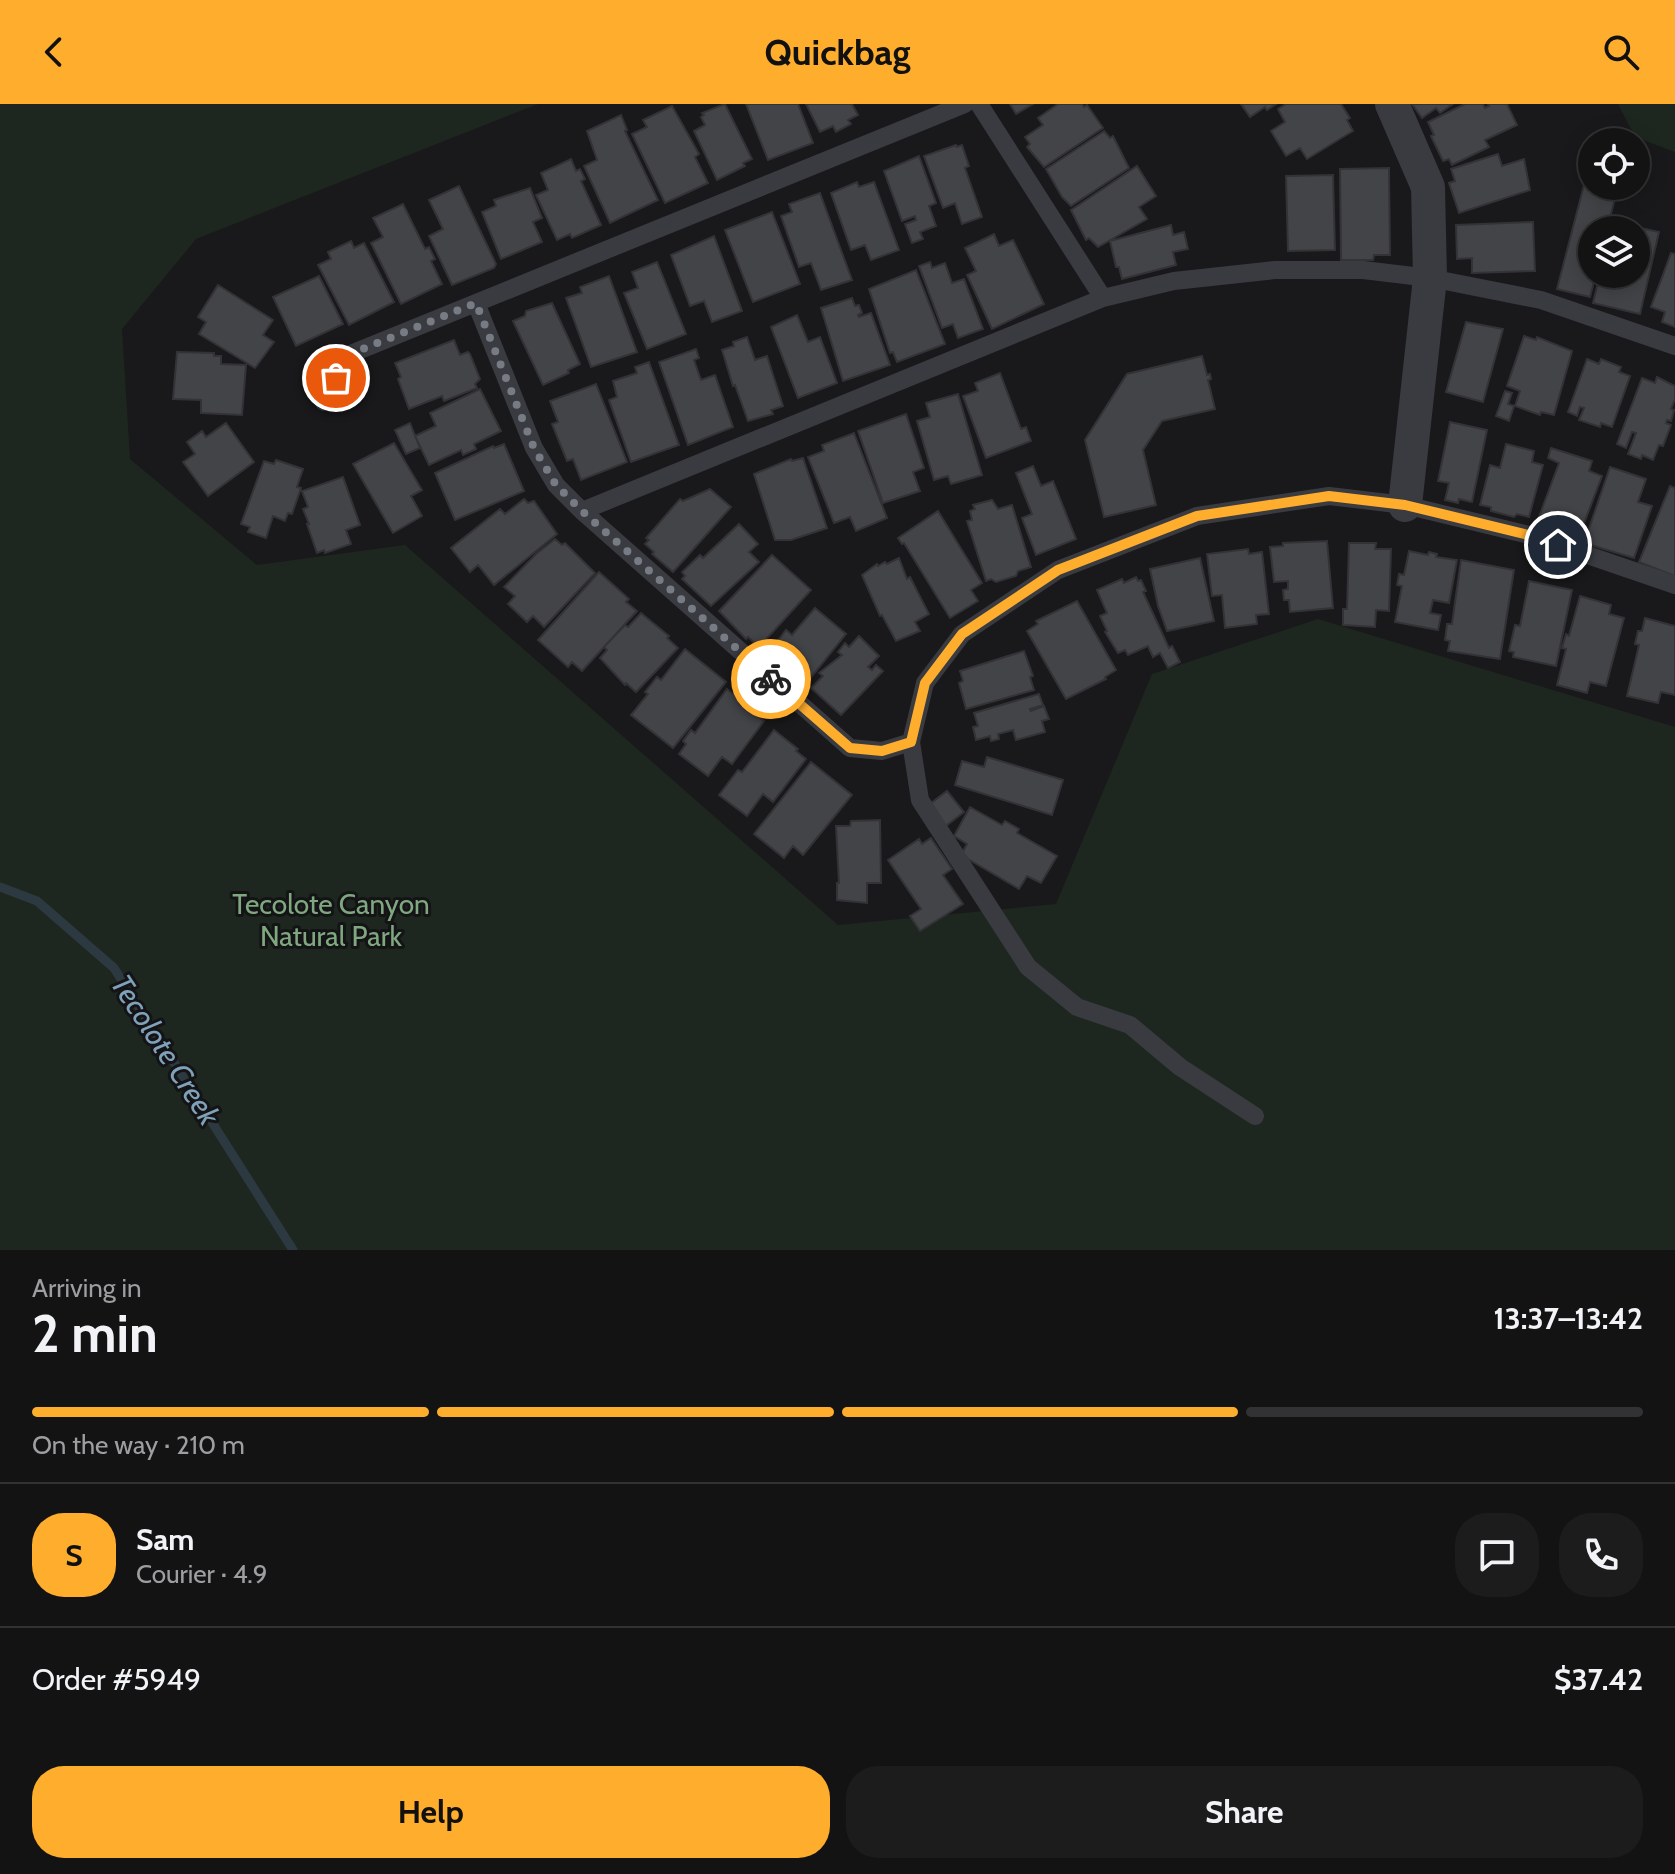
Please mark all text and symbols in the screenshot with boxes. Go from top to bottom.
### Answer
icon: back [32,30,76,74]
text: Quickbag [764,30,911,74]
icon: search [1599,30,1643,74]
map controls [1578,128,1650,288]
button: locate [1578,128,1650,200]
button: layers [1578,216,1650,288]
pin [302,344,370,412]
icon: bag [314,356,358,400]
pin [1524,511,1592,579]
icon: home [1536,523,1580,567]
courier [731,639,811,719]
icon: bike [749,657,793,701]
park label: Tecolote Canyon Natural Park [232,887,430,953]
water label: Tecolote Creek [103,967,228,1133]
text: Arriving in [32,1272,142,1304]
text: 13:37–13:42 [1494,1300,1643,1337]
text: 2 min [32,1302,158,1365]
text: On the way · 210 m [32,1429,245,1461]
button: chat [1455,1513,1539,1597]
button: phone [1559,1513,1643,1597]
text: Sam [136,1521,194,1558]
text: S [65,1537,83,1574]
text: Courier · 4.9 [136,1558,268,1590]
text: Order #5949 [32,1661,201,1698]
text: $37.42 [1554,1661,1643,1698]
button: Help [32,1766,830,1858]
button: Share [846,1766,1643,1858]

